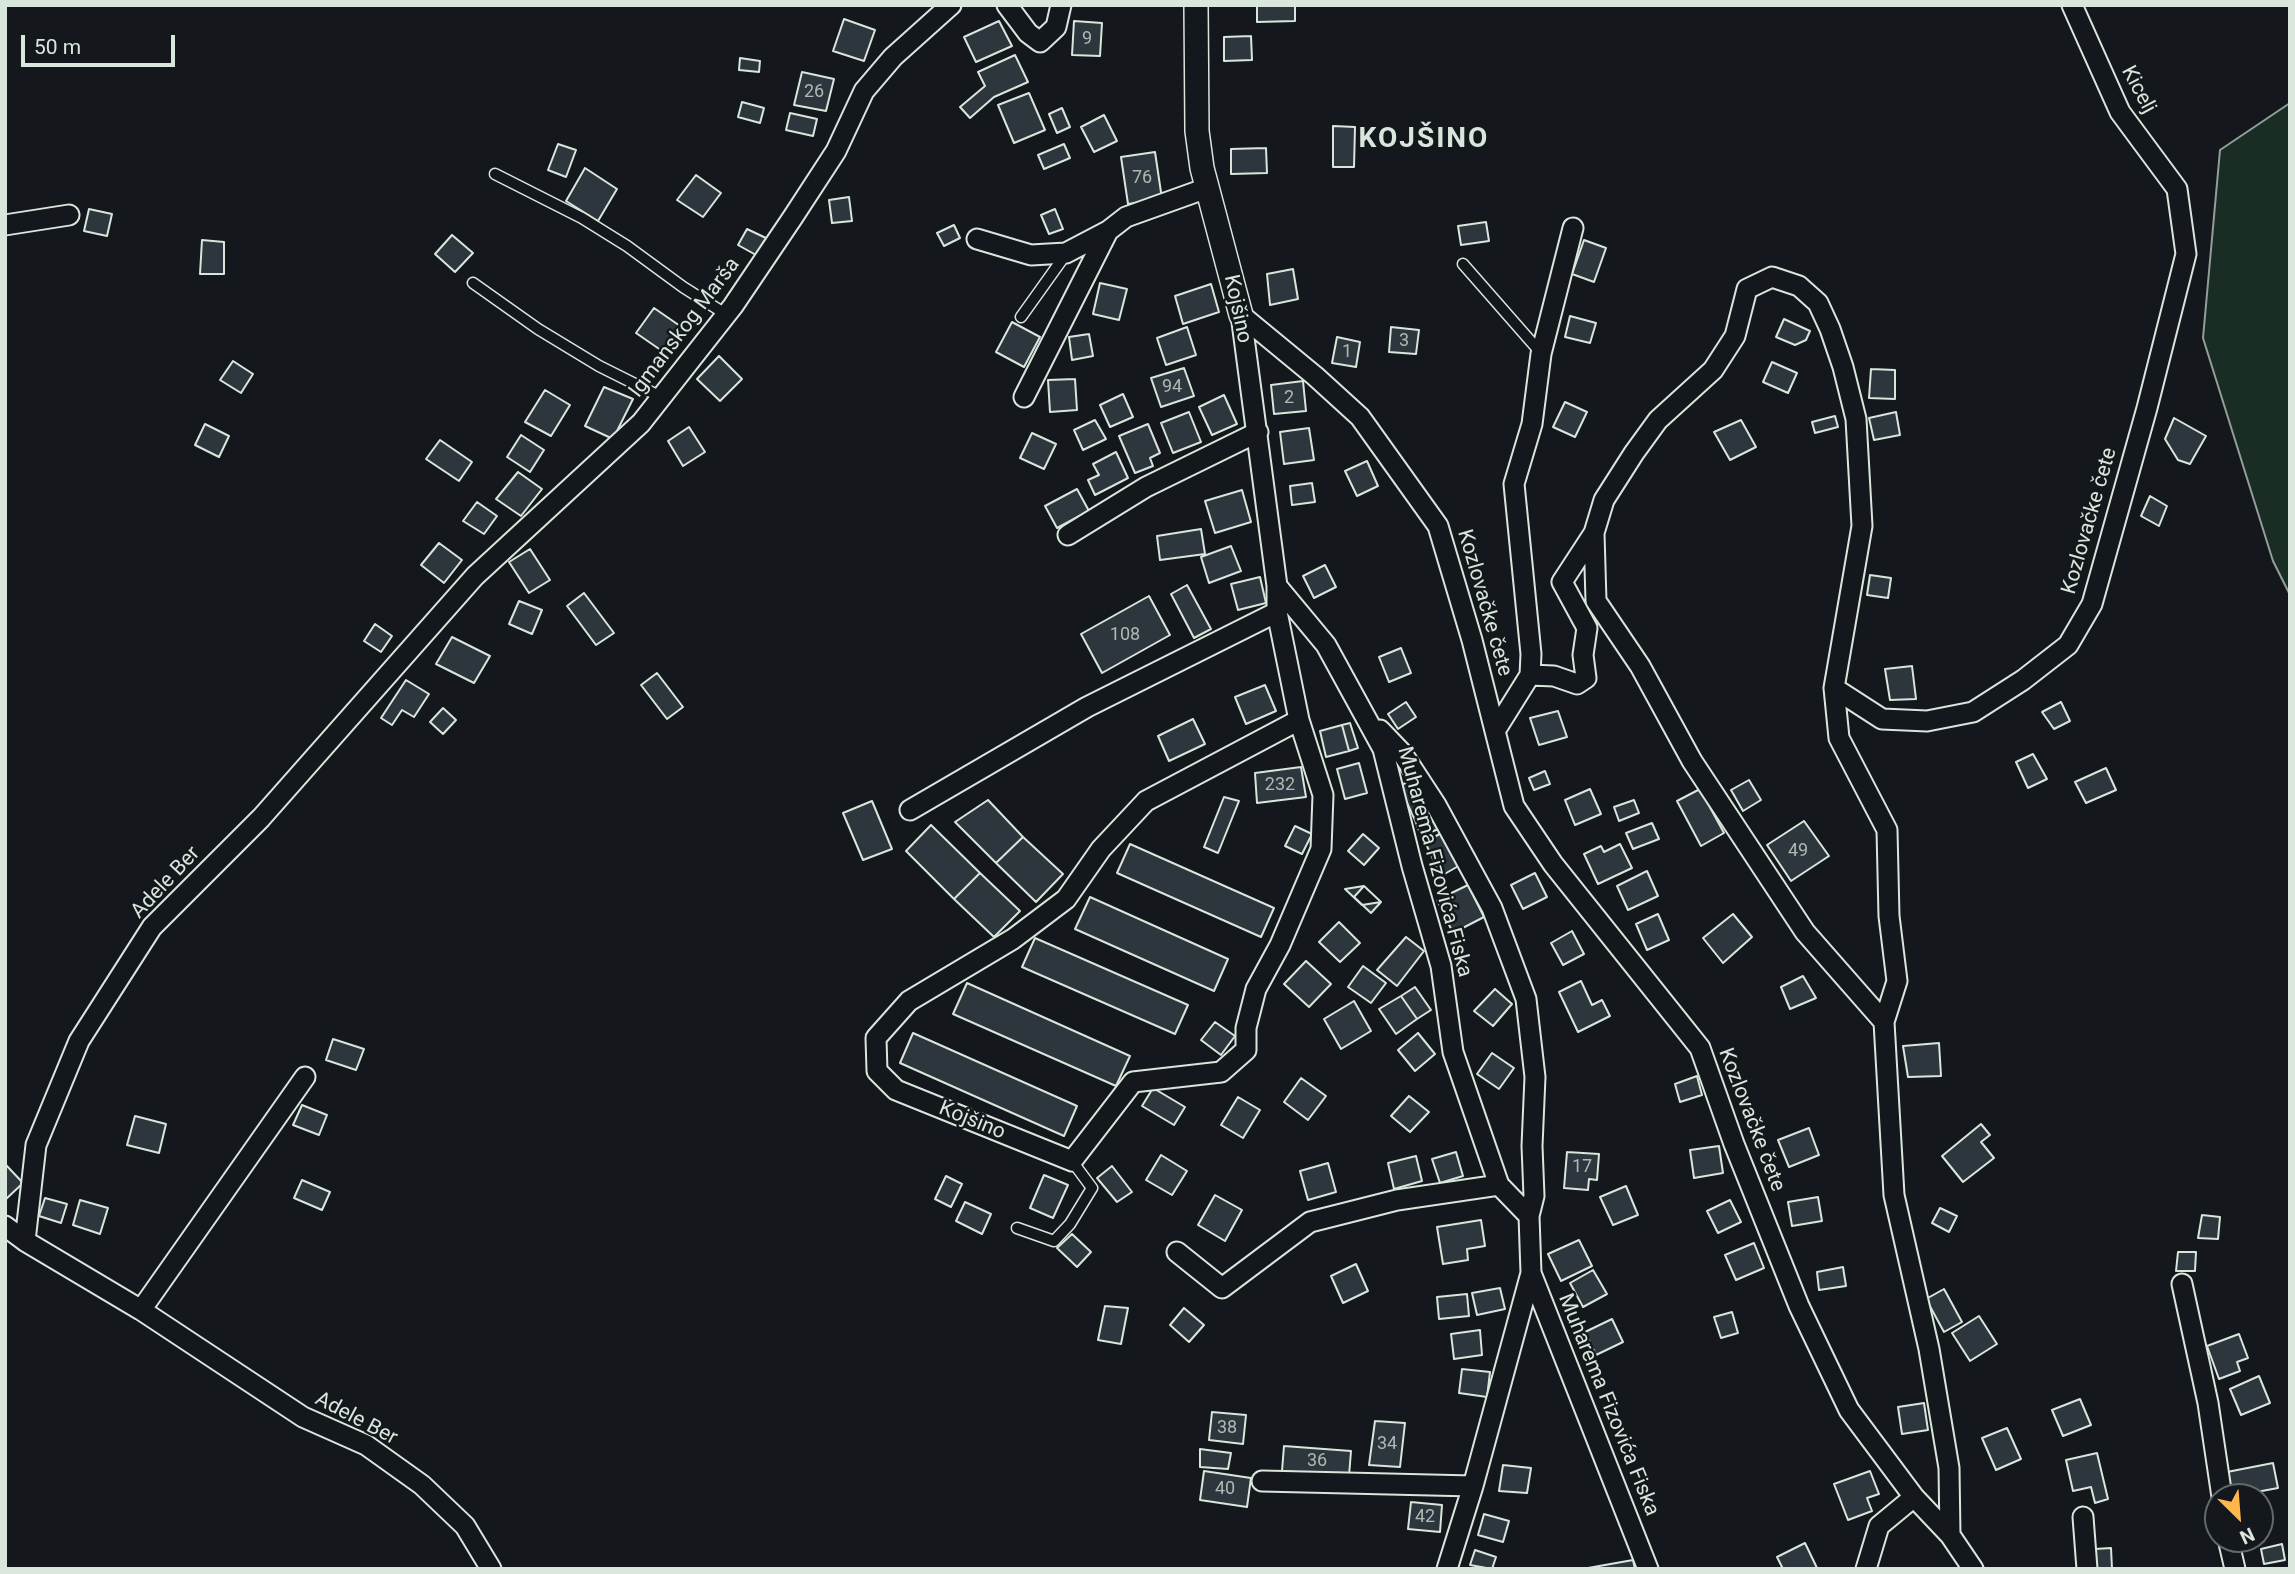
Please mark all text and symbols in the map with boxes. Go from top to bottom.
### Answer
scale bar [24,21,178,65]
house number: 9 [1082,28,1092,50]
text: 50 m [34,35,81,59]
street label: Kicelj [2115,62,2161,118]
house number: 26 [804,81,824,103]
district label: KOJŠINO [1359,123,1489,157]
house number: 76 [1132,167,1152,189]
street label: Igmanskog Marša [624,253,746,403]
street label: Kojšino [1217,272,1257,346]
house number: 3 [1399,330,1409,352]
house number: 1 [1342,341,1352,363]
house number: 94 [1162,376,1182,398]
house number: 2 [1284,387,1294,409]
street label: Kozlovačke čete [2057,445,2123,597]
street label: Kozlovačke čete [1451,527,1517,679]
house number: 108 [1110,624,1140,646]
street label: Muharema Fizovića Fiska [1391,744,1477,980]
house number: 232 [1265,774,1295,796]
house number: 49 [1788,840,1808,862]
street label: Adele Ber [126,842,206,924]
street label: Kozlovačke čete [1712,1045,1790,1195]
street label: Kojšino [935,1096,1009,1146]
house number: 17 [1572,1156,1592,1178]
street label: Muharema Fizovića Fiska [1552,1290,1664,1520]
street label: Adele Ber [311,1387,401,1451]
house number: 38 [1217,1417,1237,1439]
house number: 34 [1377,1433,1397,1455]
house number: 36 [1307,1450,1327,1472]
house number: 40 [1215,1478,1235,1500]
north arrow [2204,1483,2274,1553]
house number: 42 [1415,1506,1435,1528]
text: N [2236,1522,2258,1549]

